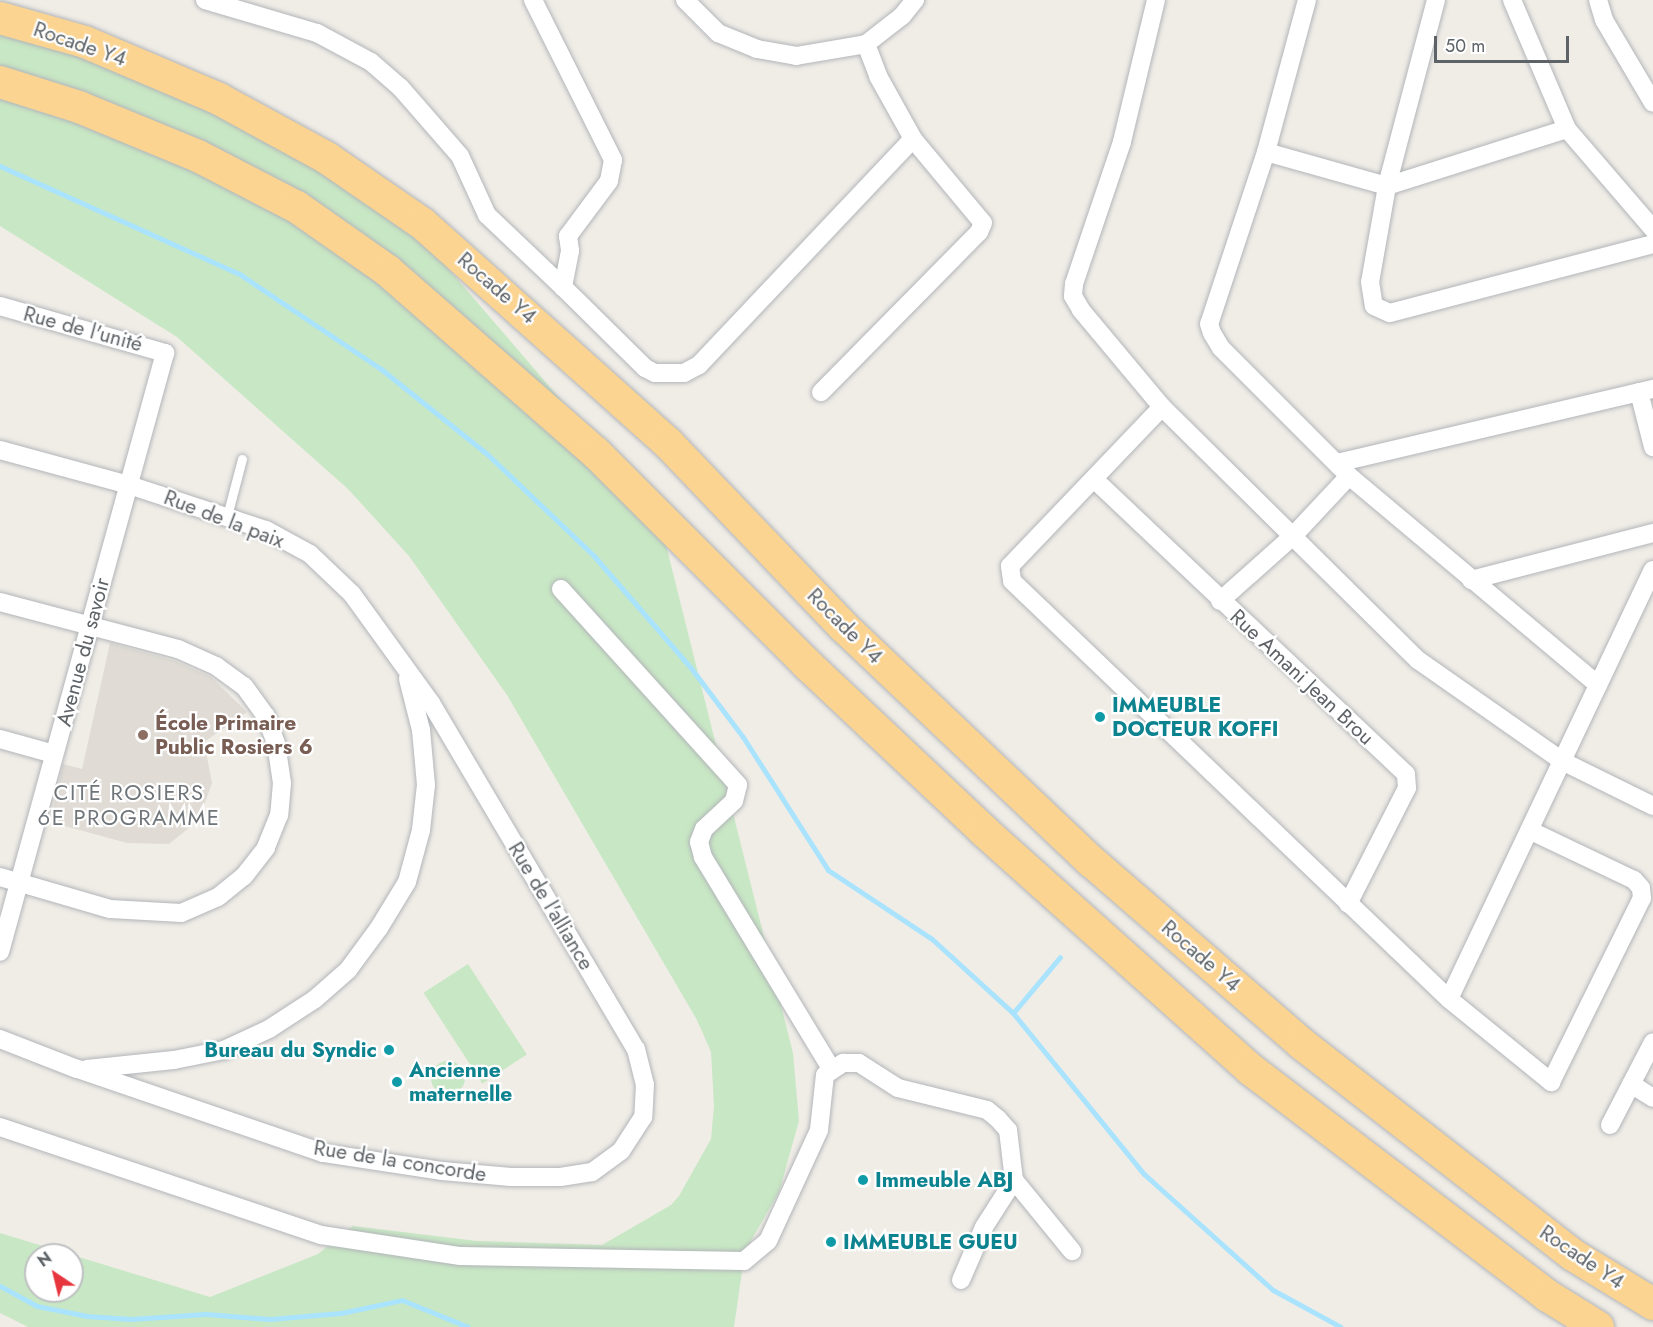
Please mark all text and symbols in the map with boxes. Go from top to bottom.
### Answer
street label: Rocade Y4 [30,16,130,72]
scale bar [1437,24,1572,62]
text: 50 m [1445,33,1485,59]
street label: Rocade Y4 [452,247,542,329]
street label: Rue de l'unité [21,301,145,357]
street label: Rue de la paix [160,485,288,553]
street label: Avenue du savoir [51,575,115,729]
street label: Rocade Y4 [802,583,888,669]
street label: Rue Amani Jean Brou [1225,604,1379,750]
place label: IMMEUBLE DOCTEUR KOFFI [1112,692,1279,742]
place label: École Primaire Public Rosiers 6 [155,710,313,760]
marker: IMMEUBLE DOCTEUR KOFFI [1093,710,1107,724]
marker: École Primaire Public Rosiers 6 [136,728,150,742]
district label: CITÉ ROSIERS 6E PROGRAMME [38,779,220,830]
street label: Rue de l'alliance [503,837,599,975]
street label: Rocade Y4 [1156,915,1246,997]
place label: Bureau du Syndic [204,1037,377,1063]
marker: Bureau du Syndic [382,1043,396,1057]
place label: Ancienne maternelle [409,1057,512,1107]
marker: Ancienne maternelle [390,1075,404,1089]
street label: Rue de la concorde [312,1135,488,1187]
place label: Immeuble ABJ [875,1167,1014,1193]
marker: Immeuble ABJ [856,1173,870,1187]
street label: Rocade Y4 [1535,1220,1629,1294]
place label: IMMEUBLE GUEU [843,1229,1018,1255]
marker: IMMEUBLE GUEU [824,1235,838,1249]
north arrow [24,1243,84,1303]
text: N [33,1246,56,1273]

